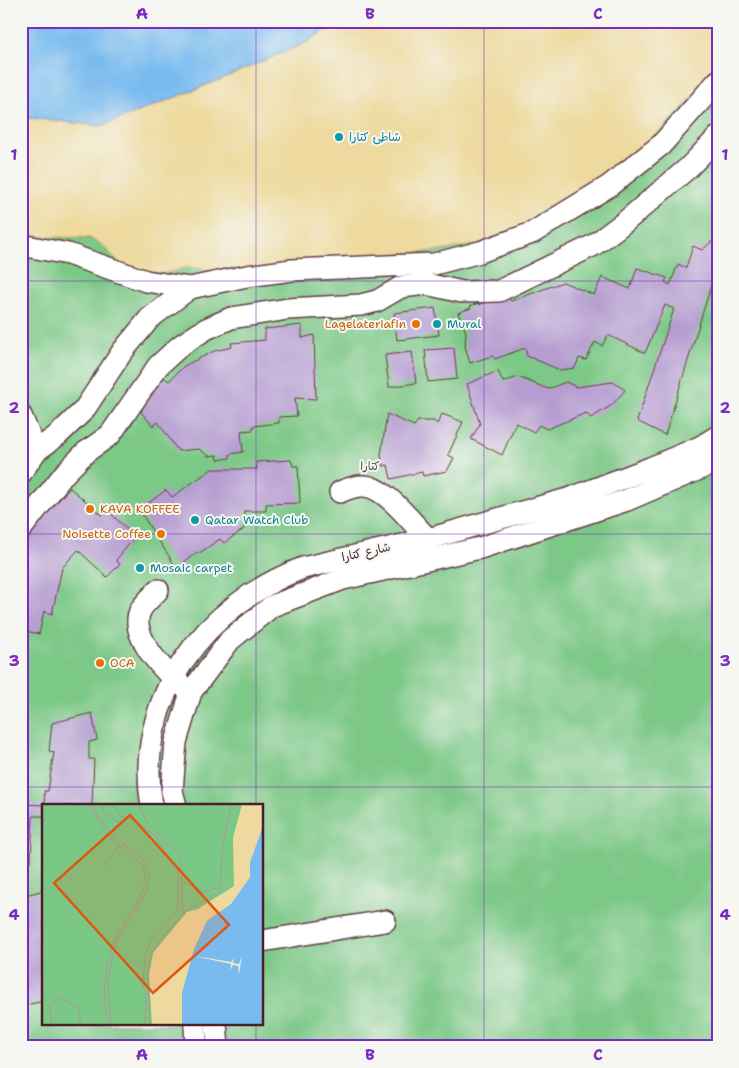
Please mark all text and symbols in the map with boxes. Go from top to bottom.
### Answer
text: A [136,3,148,24]
text: B [365,3,375,24]
text: C [593,3,603,24]
place label: شاطئ كتارا [349,129,401,145]
marker: شاطئ كتارا [333,131,345,143]
text: 1 [10,144,18,165]
text: 1 [721,144,729,165]
place label: Lagelateriafin [325,316,406,332]
place label: Mural [447,316,482,332]
marker: Lagelateriafin [410,318,422,330]
marker: Mural [431,318,443,330]
text: 2 [8,397,20,418]
text: 2 [719,397,731,418]
park label: كتارا [360,458,380,474]
place label: KAVA KOFFEE [100,501,180,517]
marker: KAVA KOFFEE [84,503,96,515]
place label: Qatar Watch Club [205,512,308,528]
marker: Qatar Watch Club [189,514,201,526]
place label: Noisette Coffee [62,526,151,542]
marker: Noisette Coffee [155,528,167,540]
street label: شارع كتارا [340,539,392,566]
place label: Mosaic carpet [150,560,232,576]
marker: Mosaic carpet [134,562,146,574]
text: 3 [8,650,20,671]
text: 3 [719,650,731,671]
place label: OCA [110,655,135,671]
marker: OCA [94,657,106,669]
inset map [42,804,264,1026]
text: 4 [8,904,20,925]
text: 4 [719,904,731,925]
text: A [136,1044,148,1065]
text: B [365,1044,375,1065]
text: C [593,1044,603,1065]

